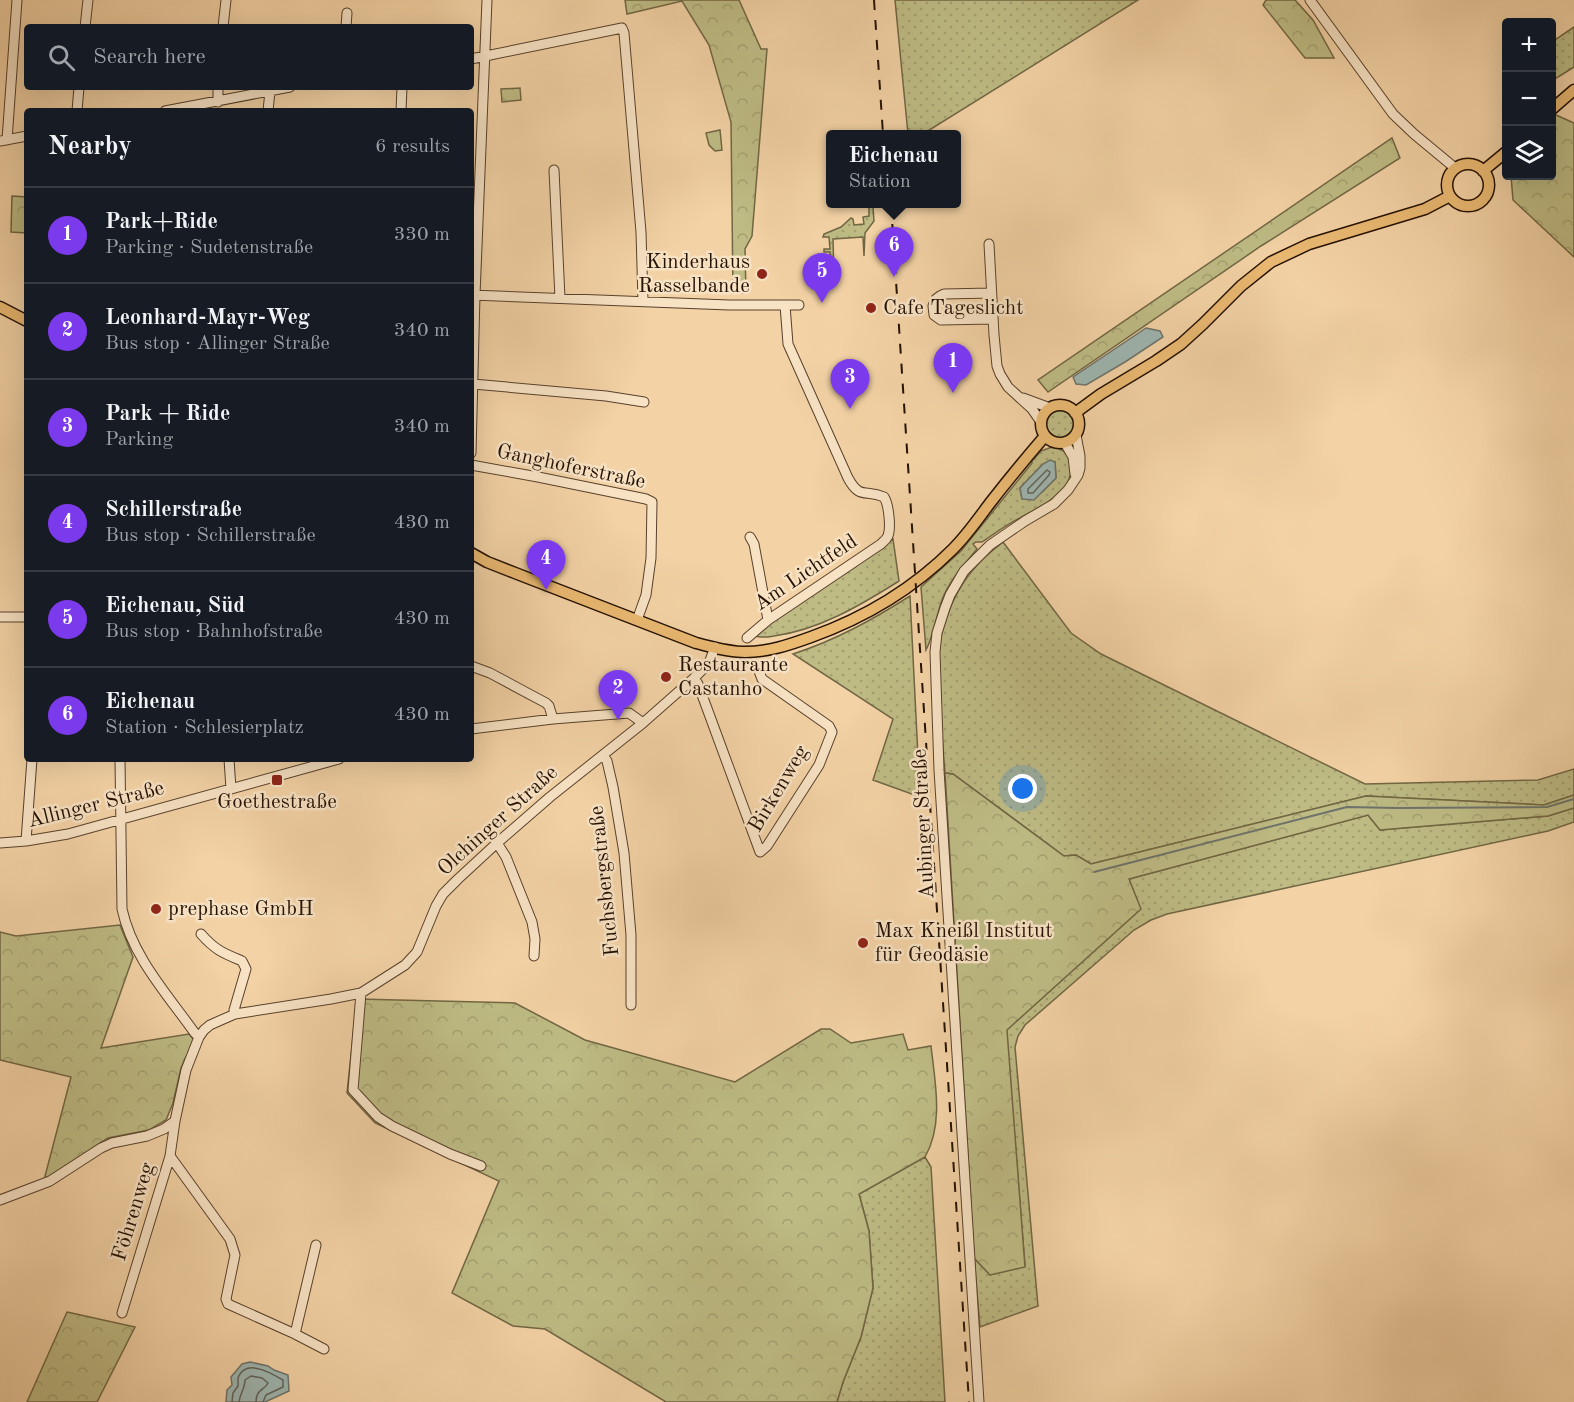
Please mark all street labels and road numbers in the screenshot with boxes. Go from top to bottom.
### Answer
street label: Ganghoferstraße [495,441,647,493]
street label: Am Lichtfeld [751,531,861,615]
street label: Birkenweg [745,741,813,836]
street label: Aubinger Straße [910,748,938,900]
street label: Olchinger Straße [434,762,562,880]
street label: Allinger Straße [26,778,166,832]
street label: Fuchsbergstraße [587,805,623,957]
street label: Föhrenweg [109,1160,159,1264]

